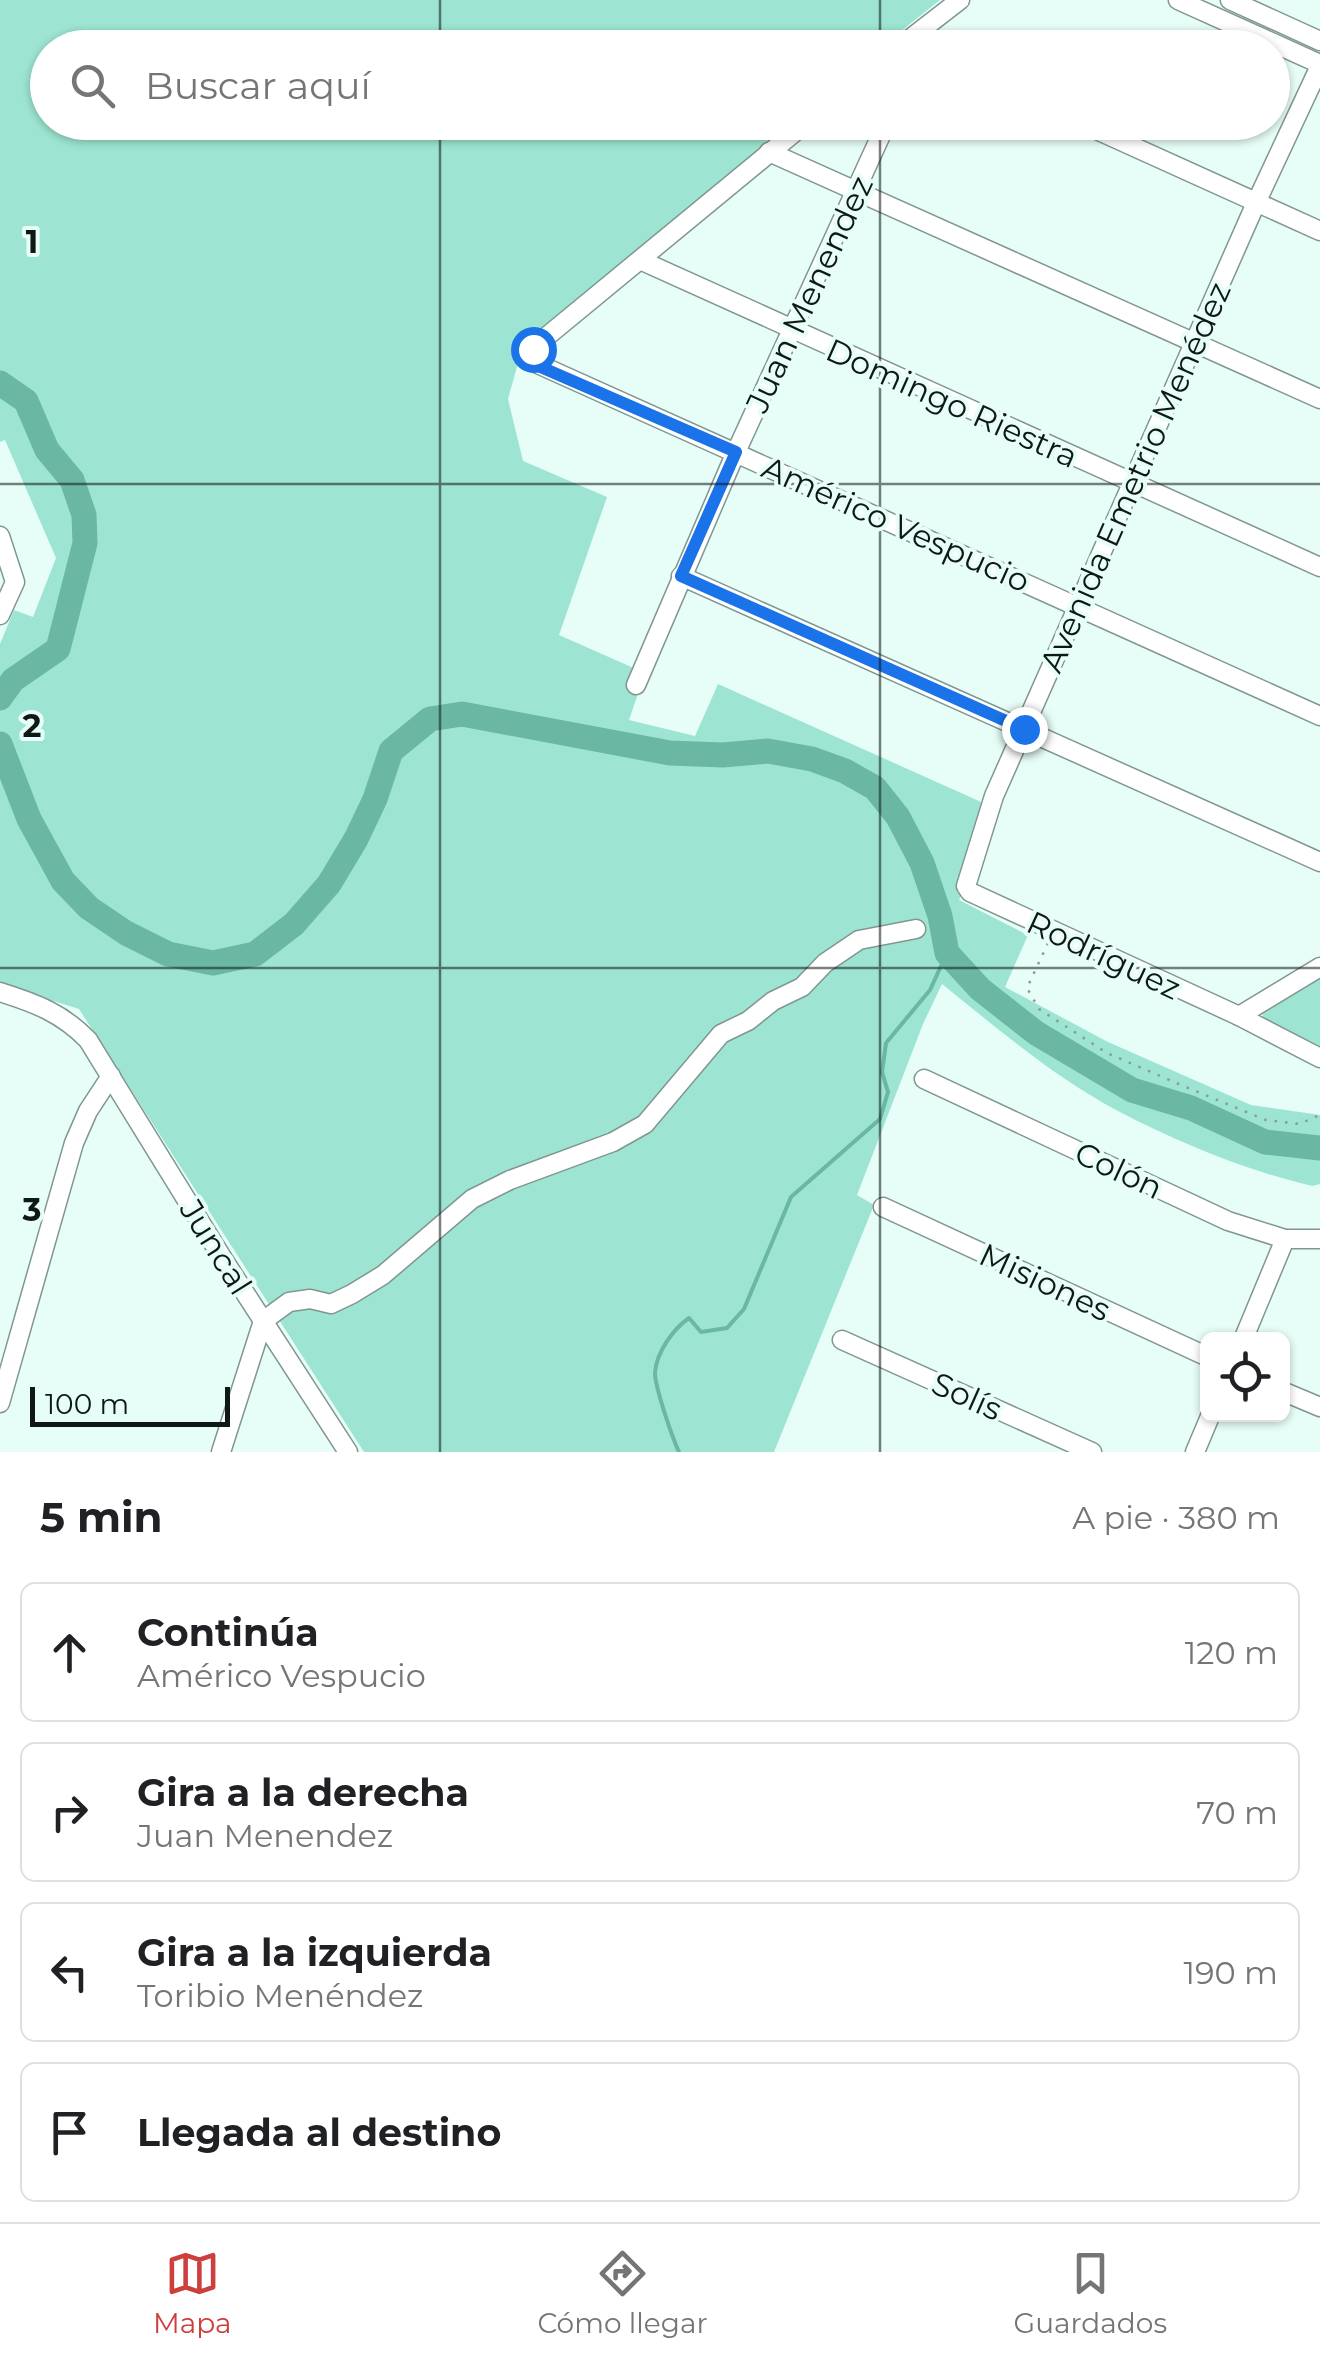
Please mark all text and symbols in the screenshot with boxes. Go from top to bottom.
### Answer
search box [30,30,1290,140]
icon: search [65,58,120,113]
text: Buscar aquí [145,62,371,109]
street label: Juan Menendez [737,170,881,419]
text: 1 [26,222,38,261]
street label: Avenida Emetrio Menédez [1031,276,1239,678]
route start [511,327,557,373]
street label: Domingo Riestra [820,330,1084,476]
street label: Américo Vespucio [756,447,1036,601]
text: 2 [23,706,41,745]
route end [1002,707,1048,753]
street label: Rodríguez [1021,902,1187,1008]
street label: Colón [1069,1133,1169,1207]
text: 3 [22,1190,41,1229]
street label: Juncal [171,1191,260,1302]
street label: Misiones [973,1235,1117,1329]
map controls [1200,1332,1290,1422]
button: locate [1200,1332,1290,1422]
street label: Solís [926,1363,1008,1429]
scale bar [30,1382,230,1426]
text: 100 m [45,1387,129,1421]
text: 5 min [40,1491,163,1543]
text: A pie · 380 m [1072,1498,1280,1537]
text: Continúa [137,1609,319,1656]
icon: ahead [42,1625,97,1680]
text: 120 m [1185,1633,1278,1672]
text: Américo Vespucio [137,1656,426,1695]
text: Gira a la derecha [137,1769,469,1816]
icon: right [42,1785,97,1840]
text: 70 m [1196,1793,1278,1832]
text: Juan Menendez [137,1816,393,1855]
text: Gira a la izquierda [137,1929,492,1976]
icon: left [42,1945,97,2000]
text: 190 m [1183,1953,1278,1992]
text: Toribio Menéndez [137,1976,423,2015]
icon: arrive [42,2105,97,2160]
text: Llegada al destino [137,2109,501,2156]
tab: Mapa [153,2246,232,2340]
tab: Cómo llegar [537,2246,708,2340]
tab: Guardados [1014,2246,1167,2340]

